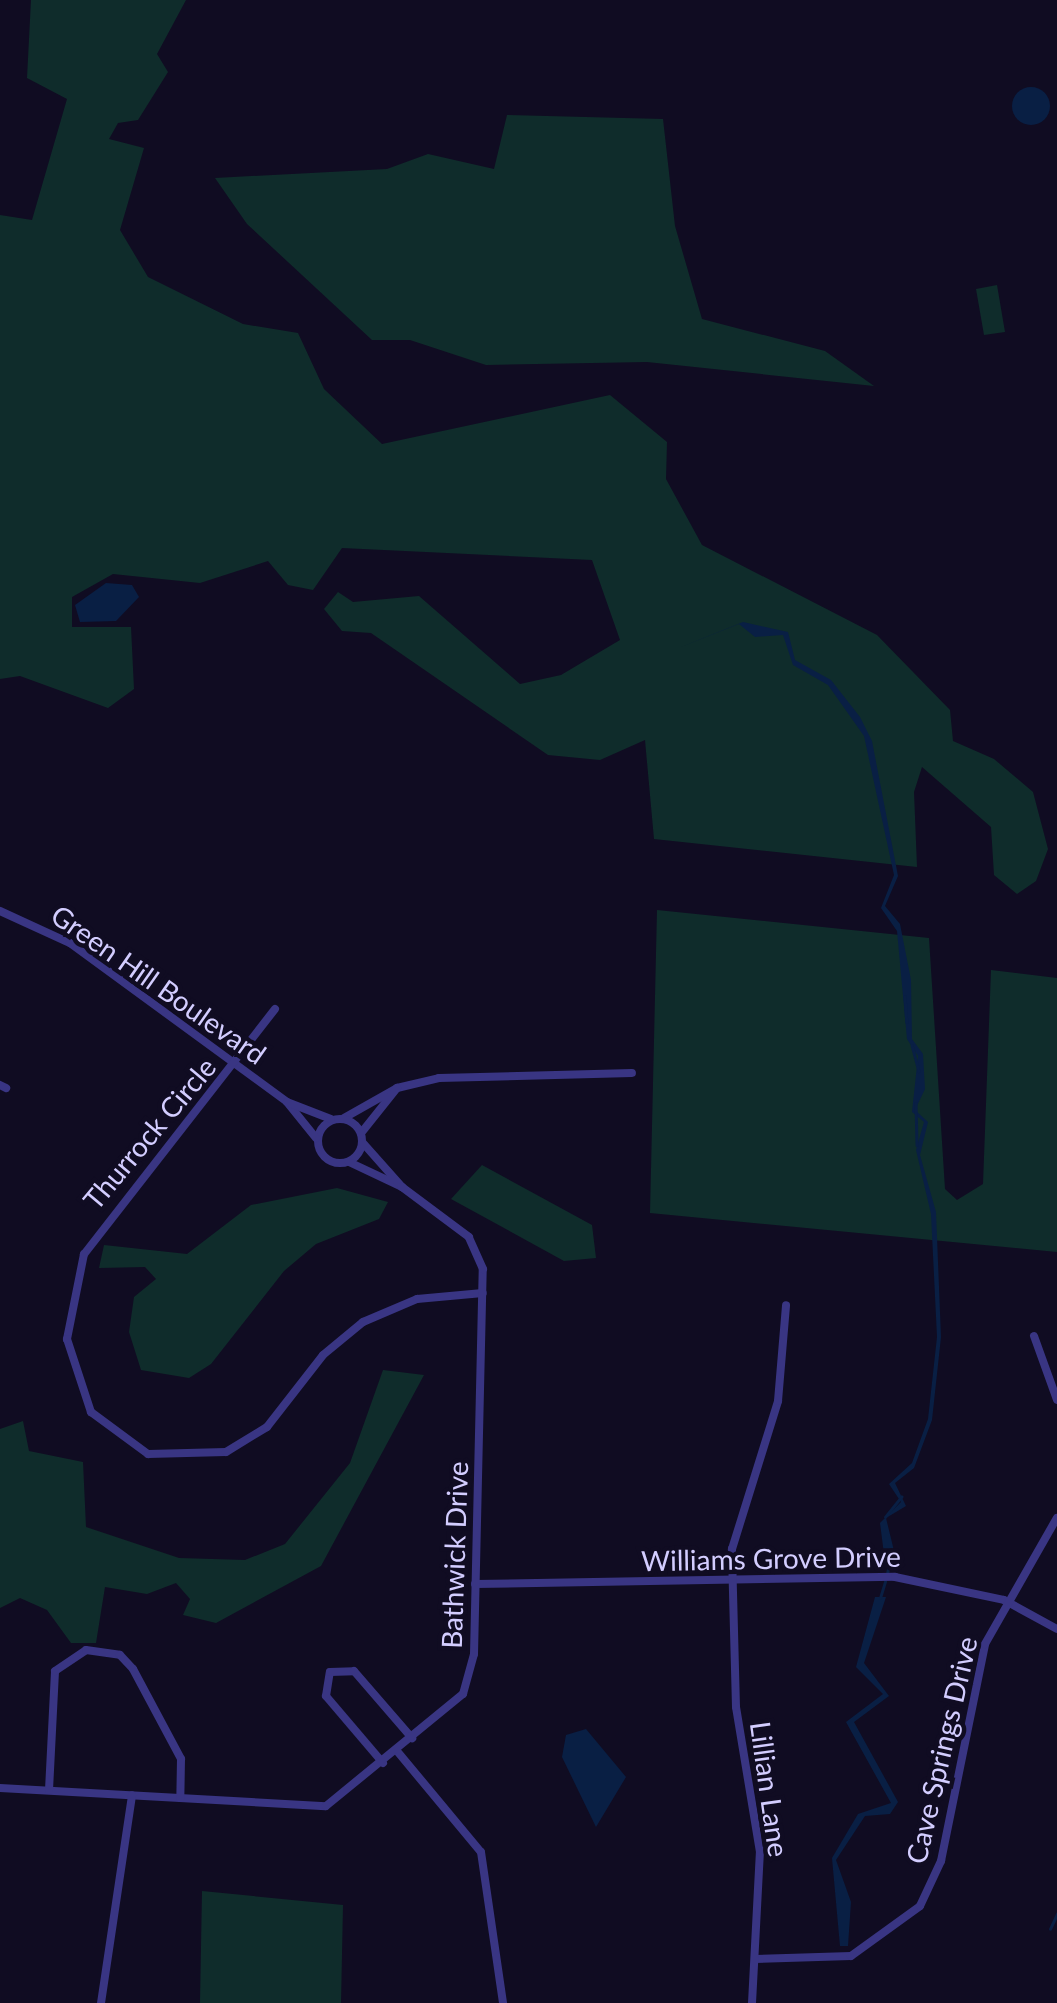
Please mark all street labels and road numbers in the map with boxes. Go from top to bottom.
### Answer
street label: Green Hill Boulevard [45,897,273,1071]
street label: Thurrock Circle [76,1050,222,1216]
street label: Bathwick Drive [434,1461,474,1649]
street label: Williams Grove Drive [641,1539,901,1577]
street label: Cave Springs Drive [899,1633,983,1867]
street label: Lillian Lane [744,1719,796,1859]

